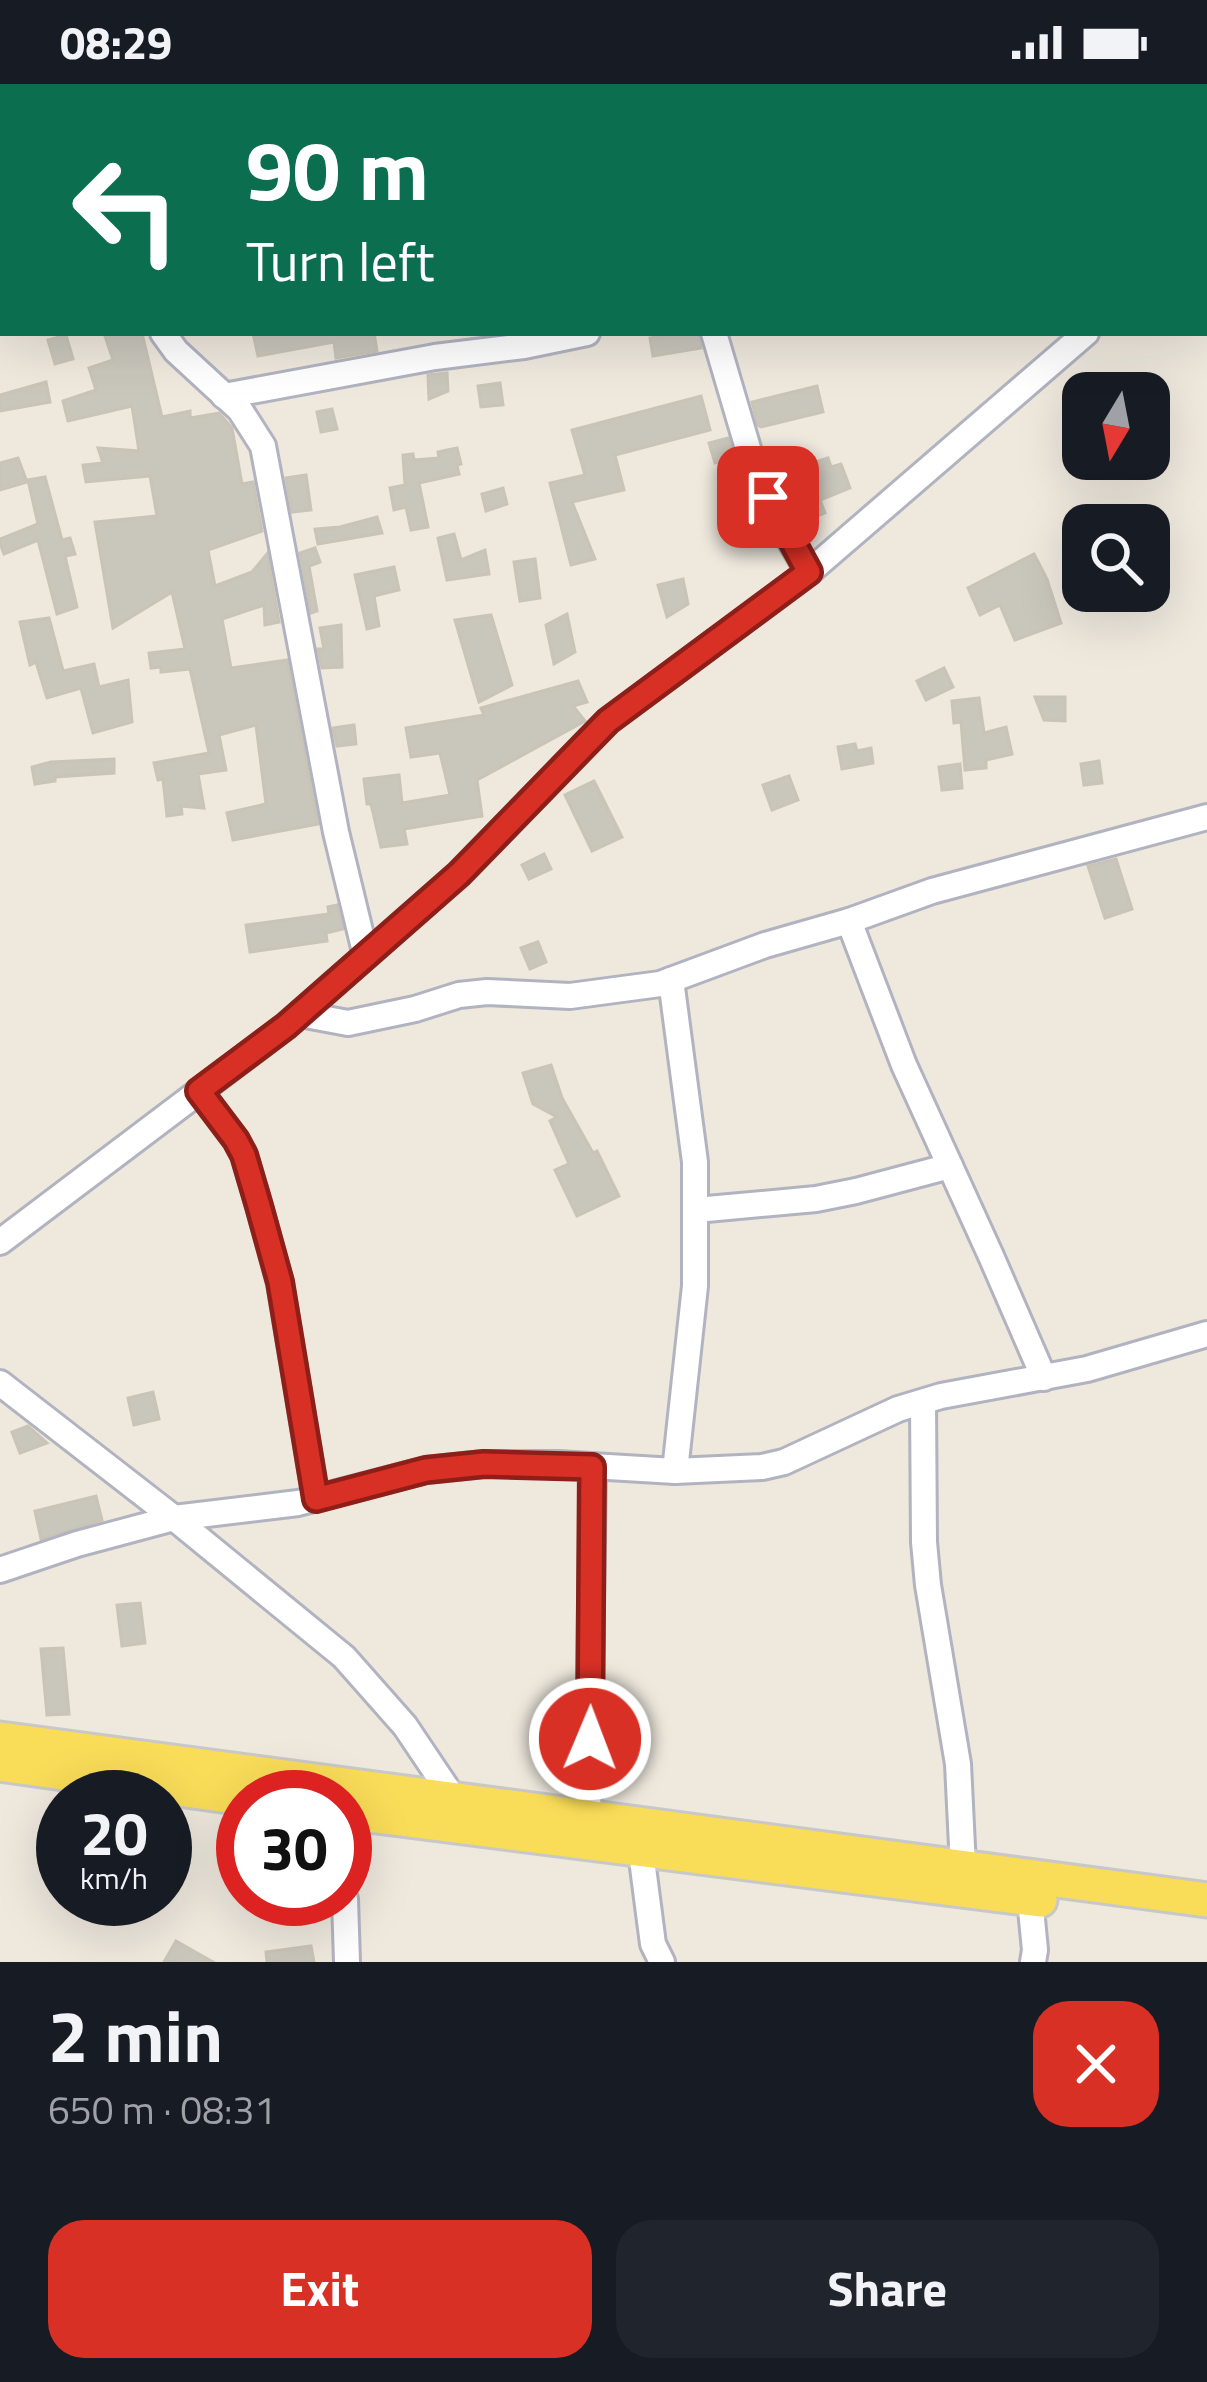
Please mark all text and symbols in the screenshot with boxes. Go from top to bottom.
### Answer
text: 08:29 [60,8,172,76]
text: 90 m [246,105,429,233]
icon: left [48,132,204,288]
text: Turn left [246,220,435,302]
north arrow [1062,372,1170,480]
map controls [1062,372,1170,612]
pin [717,446,819,548]
icon: arrive [735,464,801,530]
button: search [1062,504,1170,612]
position arrow [527,1676,653,1802]
speed limit sign: 30 [216,1770,372,1926]
text: 20 [80,1787,148,1878]
text: km/h [80,1855,148,1901]
text: 2 min [48,1980,223,2090]
button: close [1033,2001,1159,2127]
text: 650 m · 08:31 [48,2080,276,2139]
button: Exit [48,2220,592,2358]
button: Share [616,2220,1159,2358]

